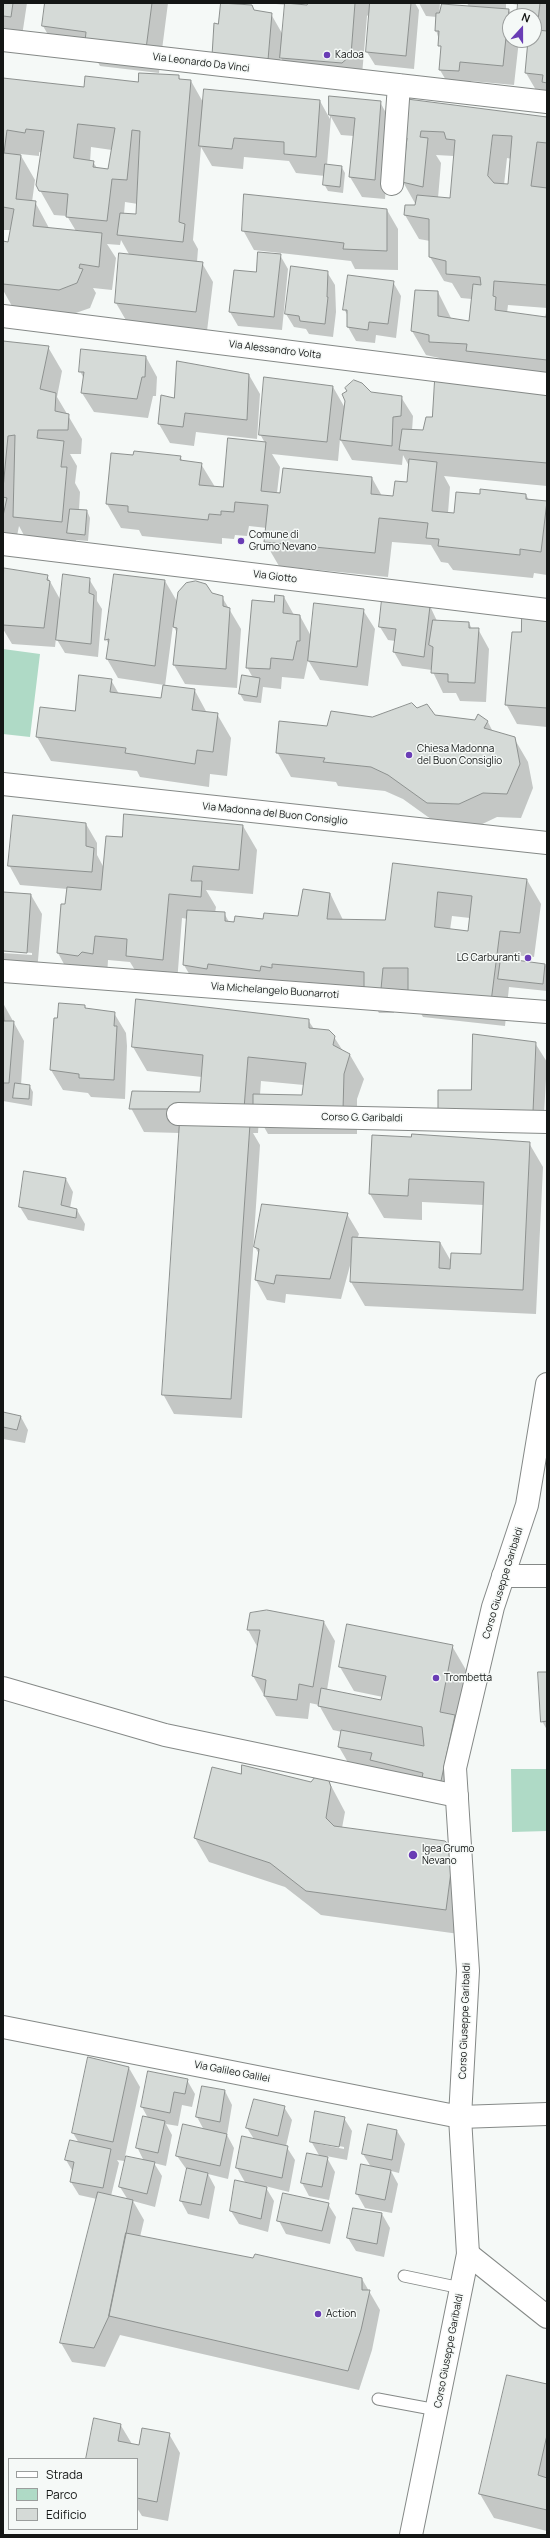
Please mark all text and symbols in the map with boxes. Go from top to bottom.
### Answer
north arrow [502,8,542,48]
text: N [520,9,532,26]
place label: Kadoa [335,49,364,61]
marker: Kadoa [322,50,332,60]
street label: Via Leonardo Da Vinci [152,51,250,75]
street label: Via Alessandro Volta [228,338,322,362]
place label: Comune di Grumo Nevano [249,529,317,552]
marker: Comune di Grumo Nevano [236,536,246,546]
street label: Via Giotto [252,568,298,586]
place label: Chiesa Madonna del Buon Consiglio [417,743,502,766]
marker: Chiesa Madonna del Buon Consiglio [404,750,414,760]
street label: Via Madonna del Buon Consiglio [202,800,348,828]
place label: LG Carburanti [457,952,520,964]
marker: LG Carburanti [523,953,533,963]
street label: Via Michelangelo Buonarroti [211,981,339,1001]
street label: Corso G. Garibaldi [321,1111,403,1125]
street label: Corso Giuseppe Garibaldi [480,1526,526,1640]
place label: Trombetta [444,1672,492,1684]
marker: Trombetta [431,1673,441,1683]
place label: Igea Grumo Nevano [422,1843,475,1866]
marker: Igea Grumo Nevano [407,1849,419,1861]
street label: Corso Giuseppe Garibaldi [457,1963,473,2079]
street label: Via Galileo Galilei [193,2059,271,2085]
street label: Corso Giuseppe Garibaldi [432,2293,466,2409]
place label: Action [326,2308,356,2320]
marker: Action [313,2309,323,2319]
legend [8,2458,138,2530]
text: Strada [46,2466,83,2483]
text: Parco [46,2486,77,2503]
text: Edificio [46,2506,86,2523]

